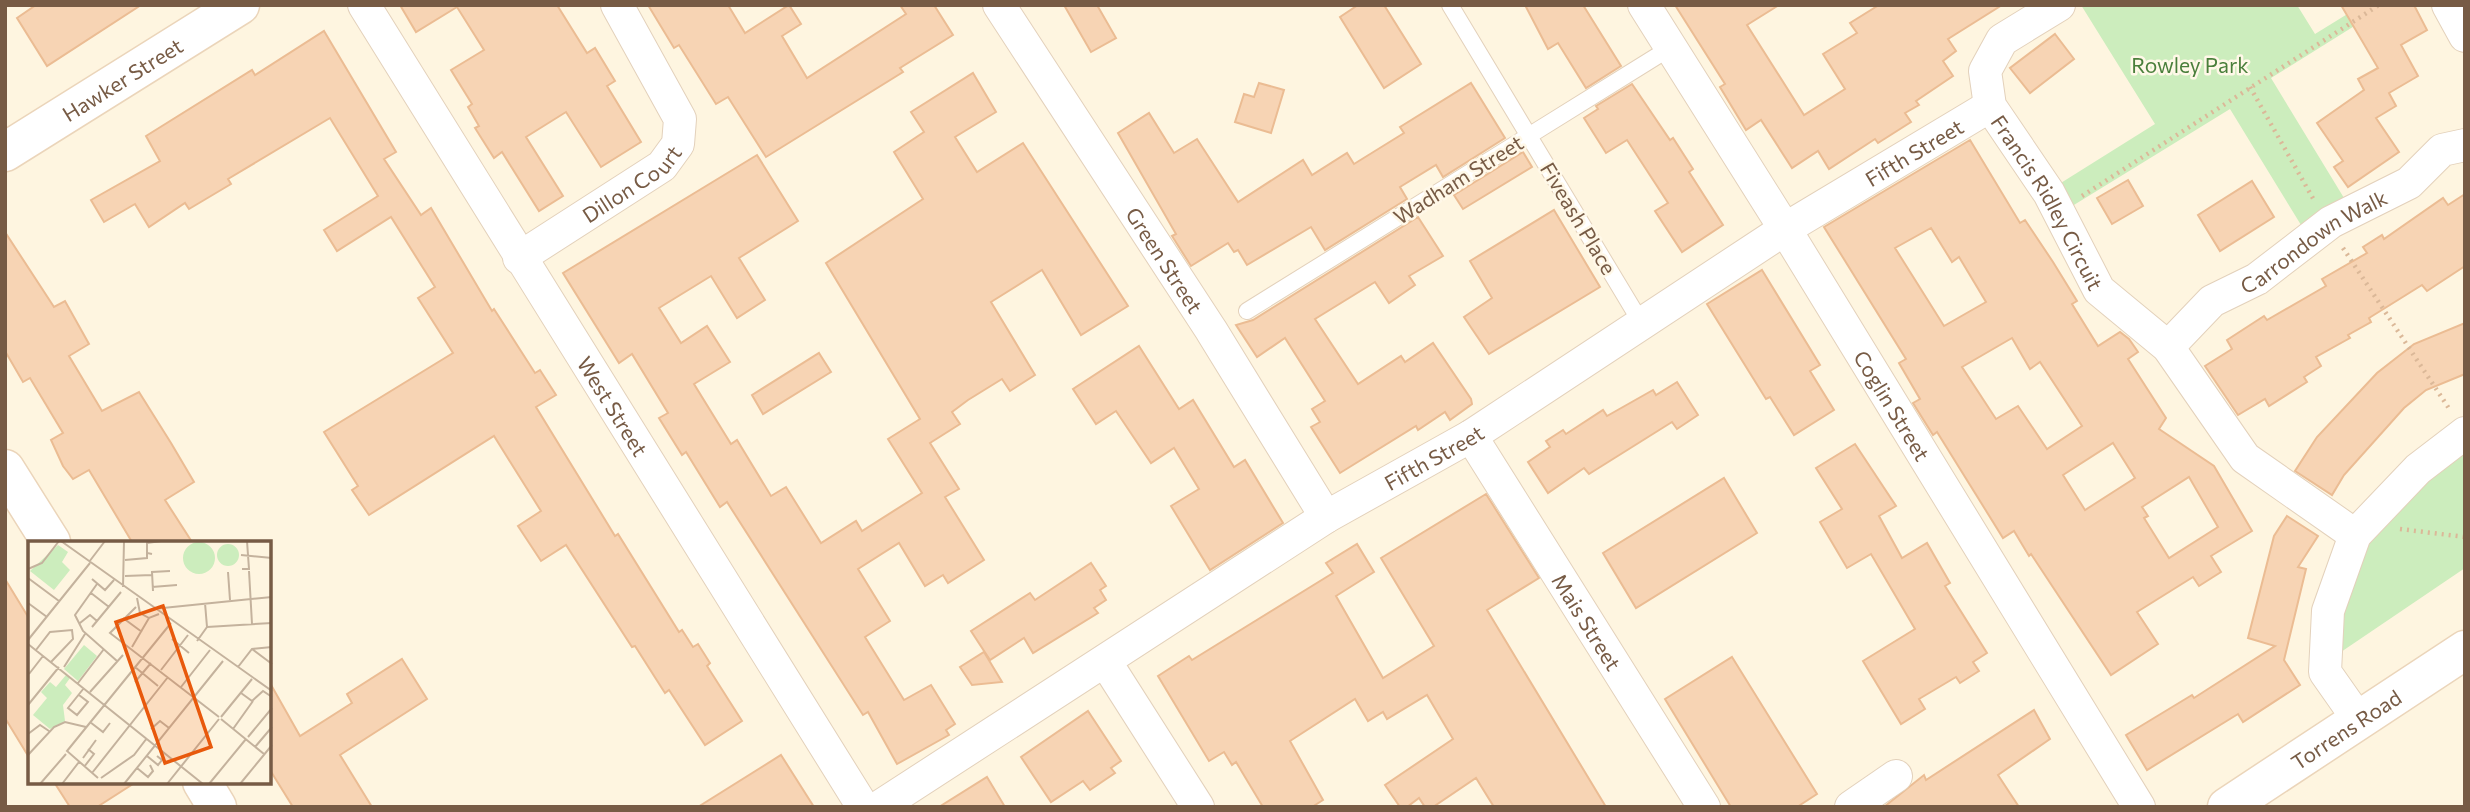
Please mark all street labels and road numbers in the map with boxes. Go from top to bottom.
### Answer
street label: Hawker Street [57,32,187,126]
street label: Francis Ridley Circuit [1987,110,2109,294]
street label: Fifth Street [1860,113,1967,191]
street label: Wadham Street [1389,129,1527,229]
street label: Dillon Court [577,140,686,227]
street label: Fiveash Place [1536,157,1622,279]
street label: Carrondown Walk [2236,184,2391,298]
street label: Green Street [1122,202,1209,317]
street label: Coglin Street [1850,345,1936,465]
street label: West Street [573,351,654,460]
street label: Fifth Street [1379,419,1488,495]
street label: Mais Street [1548,569,1627,674]
street label: Torrens Road [2286,684,2405,774]

